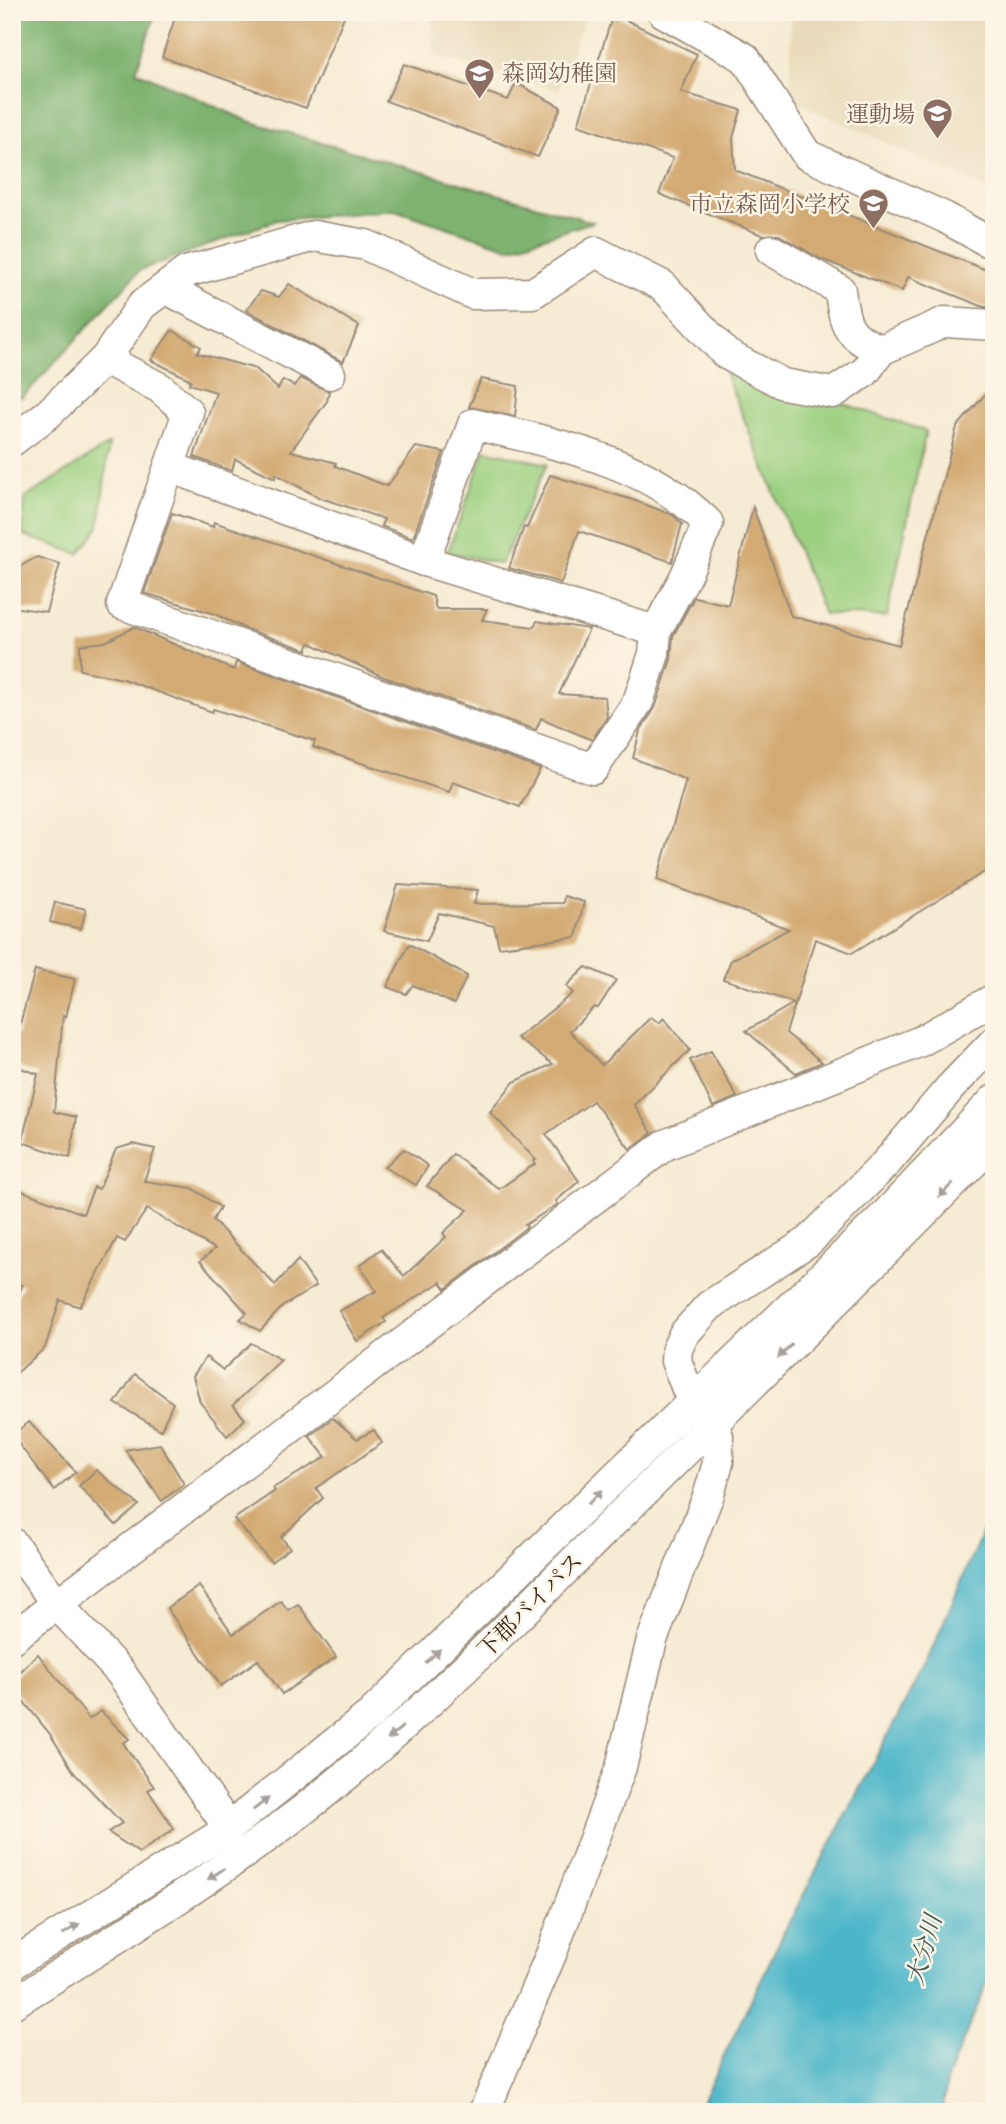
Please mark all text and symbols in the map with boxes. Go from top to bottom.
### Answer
school or university icon: 森岡幼稚園 [462,56,496,100]
place label: 森岡幼稚園 [502,60,617,87]
school or university icon: 運動場 [921,97,955,141]
place label: 運動場 [846,101,915,128]
school or university icon: 市立森岡小学校 [856,187,890,231]
place label: 市立森岡小学校 [689,191,850,218]
one-way arrow [937,1182,954,1199]
one-way arrow [777,1342,793,1359]
one-way arrow [587,1489,603,1506]
street label: 下郡バイパス [472,1547,589,1664]
one-way arrow [425,1648,442,1665]
one-way arrow [386,1725,404,1741]
one-way arrow [251,1797,269,1812]
one-way arrow [207,1867,225,1881]
water label: 大分川 [901,1909,948,1988]
one-way arrow [61,1923,80,1936]

